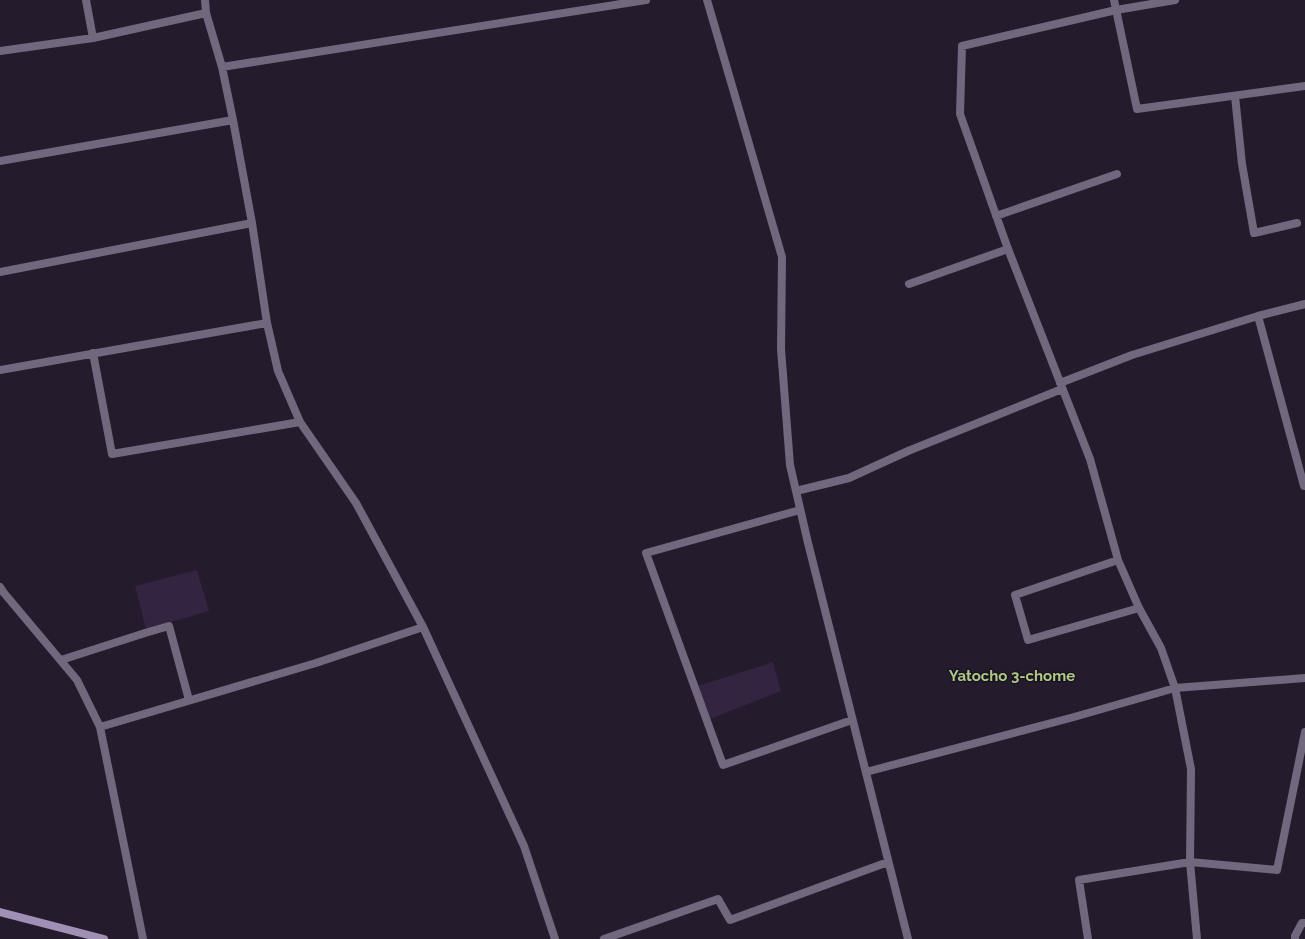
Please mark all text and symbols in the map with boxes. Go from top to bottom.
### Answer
district label: Yatocho 3-chome [949,667,1075,685]

